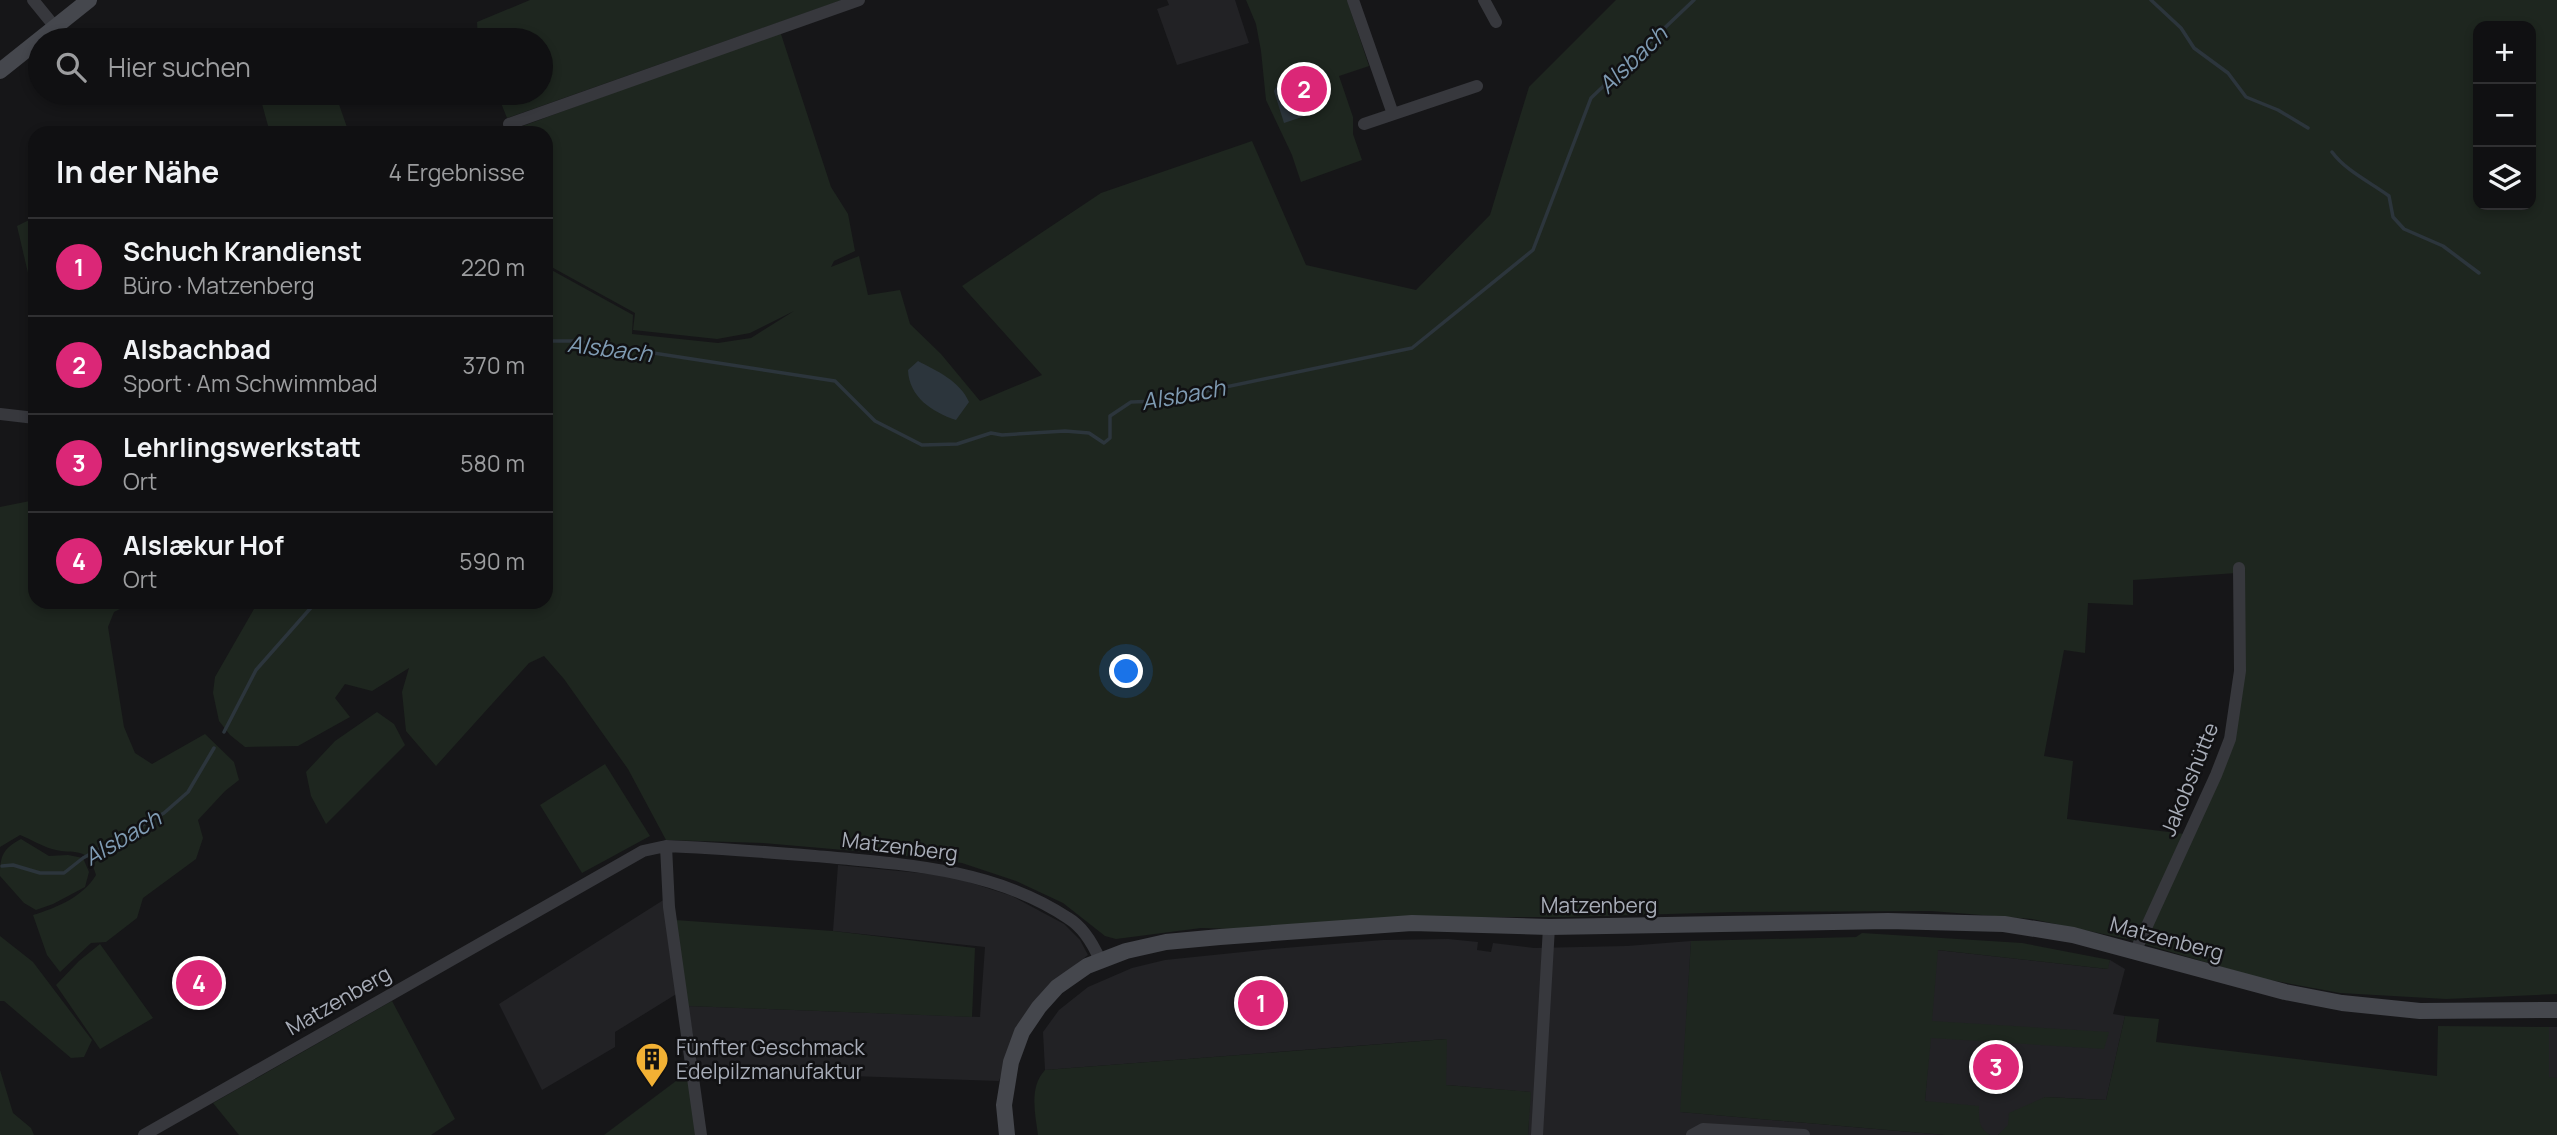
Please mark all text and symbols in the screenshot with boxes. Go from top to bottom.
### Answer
water label: Alsbach [1590,17,1675,100]
map controls [2473,21,2536,210]
button: + [2473,21,2536,84]
search box [28,28,553,105]
icon: search [52,48,90,86]
text: Hier suchen [108,49,251,85]
pin: 2 [1281,63,1327,115]
button: − [2473,84,2536,147]
button: layers [2473,147,2536,210]
text: In der Nähe [56,151,219,192]
text: 4 Ergebnisse [389,156,525,188]
text: Schuch Krandienst [123,233,362,269]
text: 1 [74,251,84,283]
text: 220 m [461,251,525,283]
text: Büro · Matzenberg [123,269,315,301]
water label: Alsbach [566,327,655,369]
text: Alsbachbad [123,331,271,367]
text: 2 [72,349,86,381]
text: 370 m [463,349,525,381]
text: Sport · Am Schwimmbad [123,367,378,399]
water label: Alsbach [1138,371,1229,417]
text: Lehrlingswerkstatt [123,429,361,465]
text: 3 [72,447,86,479]
text: 580 m [460,447,525,479]
text: Ort [123,465,157,497]
text: Alslækur Hof [123,527,284,563]
text: 4 [72,545,86,577]
text: 590 m [459,545,525,577]
text: Ort [123,563,157,595]
your location [1109,654,1143,688]
street label: Jakobshütte [2154,718,2224,840]
water label: Alsbach [77,801,168,873]
street label: Matzenberg [840,825,960,867]
street label: Matzenberg [1541,891,1657,919]
street label: Matzenberg [2107,909,2227,967]
pin: 4 [176,957,222,1009]
street label: Matzenberg [280,959,396,1041]
pin: 1 [1238,977,1284,1029]
place label: Fünfter Geschmack Edelpilzmanufaktur [676,1033,865,1085]
building icon: Fünfter Geschmack Edelpilzmanufaktur [633,1040,671,1089]
pin: 3 [1973,1041,2019,1093]

